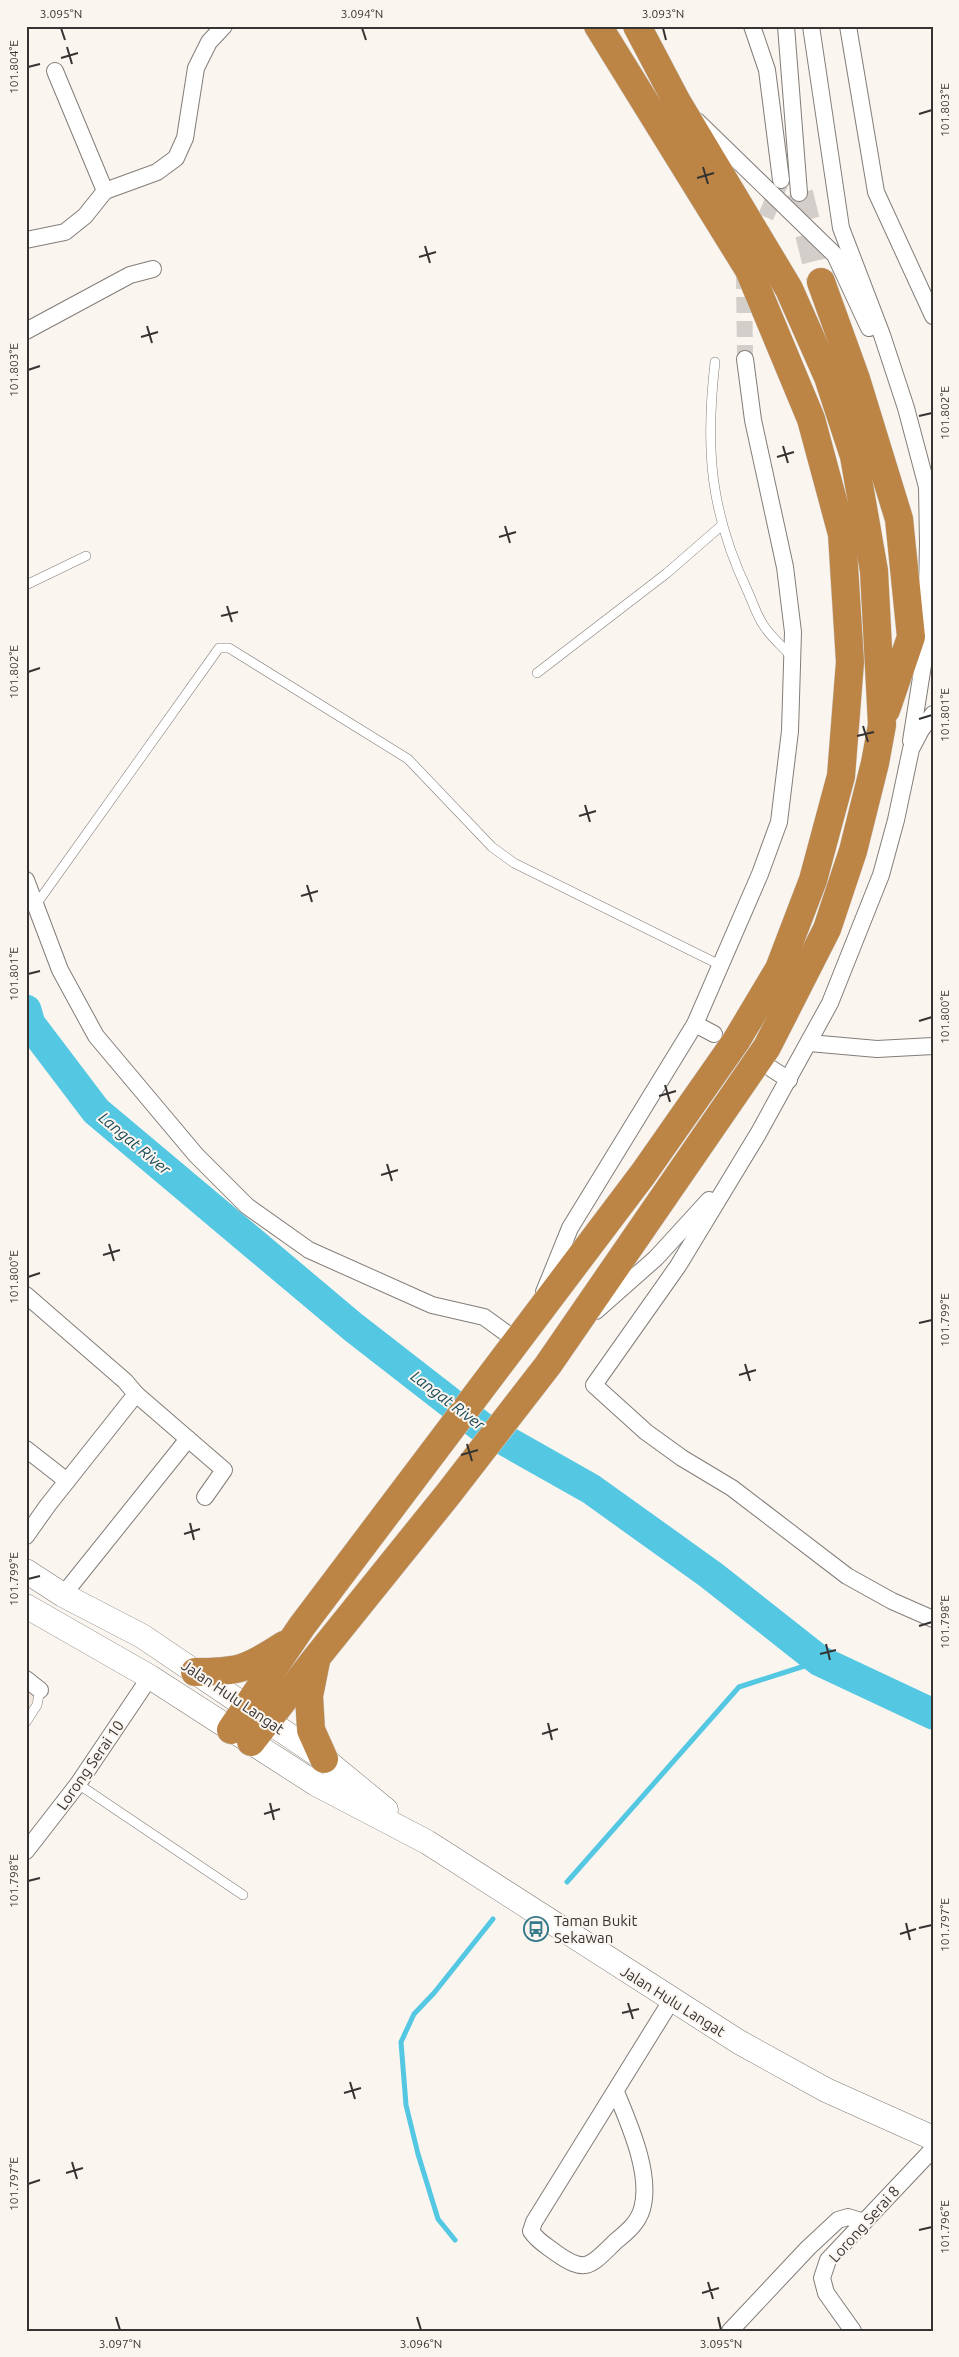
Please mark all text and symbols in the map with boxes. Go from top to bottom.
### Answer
text: 3.095°N [40,7,82,20]
text: 3.094°N [341,7,383,20]
text: 3.093°N [642,7,684,20]
text: 101.804°E [7,40,20,94]
text: 101.803°E [938,83,951,137]
text: 101.803°E [7,343,20,397]
text: 101.802°E [938,386,951,440]
text: 101.802°E [7,645,20,699]
text: 101.801°E [938,688,951,742]
text: 101.801°E [7,947,20,1001]
text: 101.800°E [938,990,951,1044]
water label: Langat River [96,1108,175,1179]
text: 101.800°E [7,1250,20,1304]
text: 101.799°E [938,1293,951,1347]
water label: Langat River [408,1366,489,1434]
text: 101.799°E [7,1552,20,1606]
text: 101.798°E [938,1595,951,1649]
street label: Jalan Hulu Langat [179,1656,288,1738]
street label: Lorong Serai 10 [53,1717,127,1813]
text: 101.798°E [7,1854,20,1908]
text: 101.797°E [938,1898,951,1952]
place label: Taman Bukit Sekawan [554,1912,637,1946]
bus stop icon: Taman Bukit Sekawan [523,1916,549,1942]
street label: Jalan Hulu Langat [618,1962,728,2040]
text: 101.797°E [7,2157,20,2211]
street label: Lorong Serai 8 [825,2182,903,2266]
text: 101.796°E [938,2200,951,2254]
text: 3.097°N [99,2337,141,2350]
text: 3.096°N [400,2337,442,2350]
text: 3.095°N [700,2337,742,2350]

